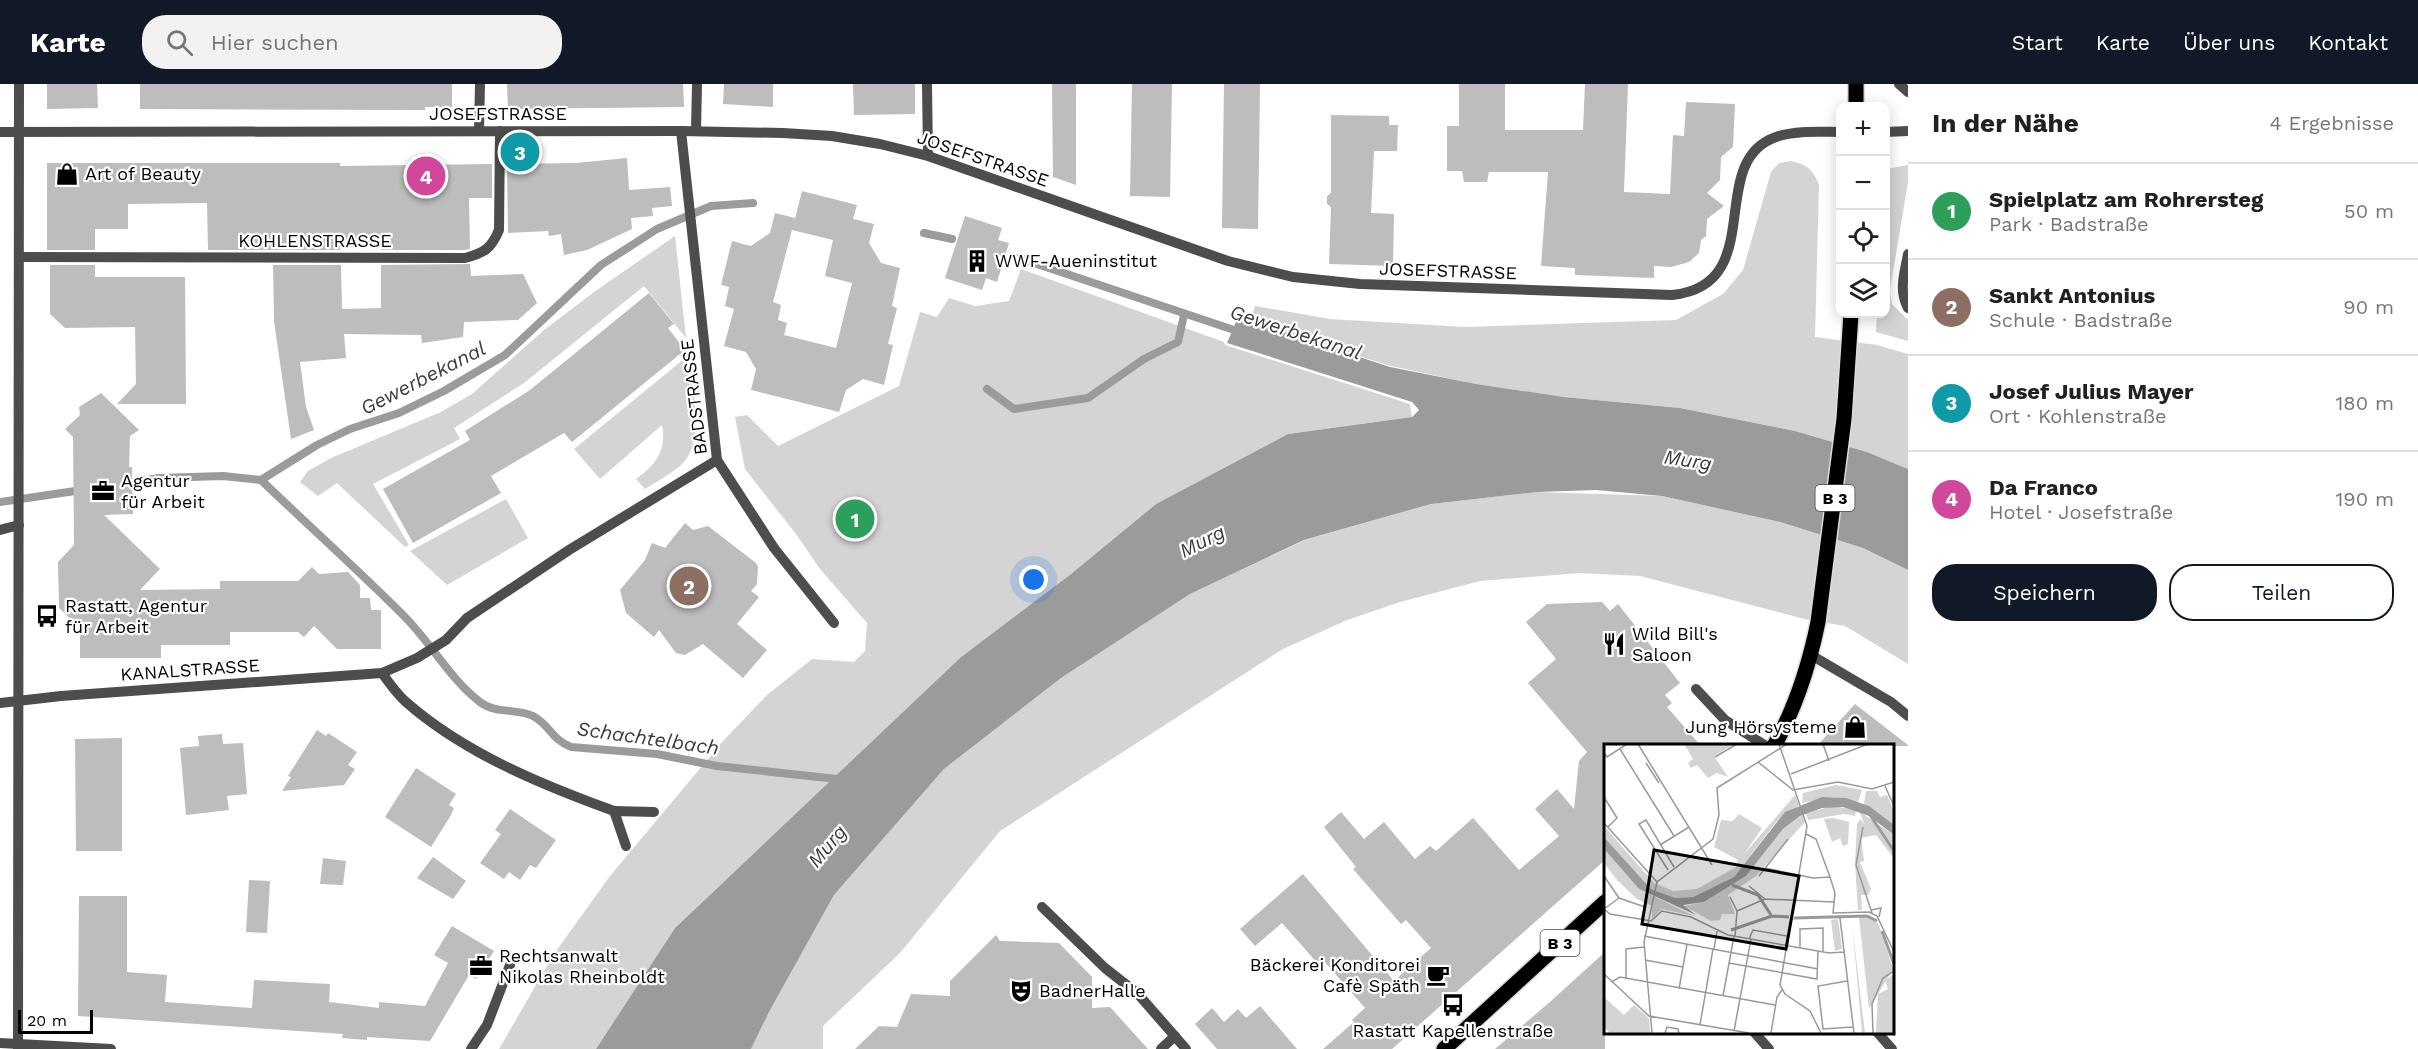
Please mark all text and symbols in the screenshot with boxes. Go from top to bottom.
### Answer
search box [142,15,562,69]
text: Karte [30,26,106,59]
icon: search [163,26,196,59]
text: Hier suchen [211,30,339,55]
text: Start [2012,30,2063,55]
text: Karte [2096,30,2150,55]
text: Über uns [2183,30,2275,55]
text: Kontakt [2308,30,2388,55]
map controls [1836,102,1890,318]
button: + [1836,102,1890,156]
street label: JOSEFSTRASSE [429,103,567,124]
text: In der Nähe [1932,108,2079,138]
text: 4 Ergebnisse [2270,111,2394,135]
street label: JOSEFSTRASSE [915,126,1052,191]
pin: 3 [500,130,540,174]
pin: 4 [406,154,446,199]
button: − [1836,156,1890,210]
shop icon: Art of Beauty [54,161,80,187]
place label: Art of Beauty [85,163,201,184]
text: Spielplatz am Rohrersteg [1989,187,2263,212]
text: 1 [1947,199,1956,223]
text: 50 m [2344,199,2394,223]
button: locate [1836,210,1890,264]
text: Park · Badstraße [1989,212,2149,236]
street label: KOHLENSTRASSE [238,230,392,251]
building icon: WWF-Aueninstitut [964,248,990,274]
place label: WWF-Aueninstitut [995,250,1157,271]
street label: JOSEFSTRASSE [1379,258,1517,283]
button: layers [1836,264,1890,318]
text: Sankt Antonius [1989,283,2155,308]
text: 2 [1946,295,1957,319]
text: 90 m [2343,295,2394,319]
water label: Gewerbekanal [1227,299,1365,365]
text: Schule · Badstraße [1989,308,2172,332]
water label: Gewerbekanal [356,336,490,420]
street label: BADSTRASSE [676,338,711,456]
text: Josef Julius Mayer [1989,379,2194,404]
text: 3 [1946,391,1957,415]
text: 180 m [2336,391,2394,415]
text: Ort · Kohlenstraße [1989,404,2167,428]
water label: Murg [1662,444,1714,476]
place label: Agentur für Arbeit [121,470,205,512]
text: Da Franco [1989,475,2098,500]
office icon: Agentur für Arbeit [90,478,116,504]
road number: B 3 [1816,485,1854,511]
text: 4 [1945,487,1958,511]
text: 190 m [2336,487,2394,511]
pin: 1 [836,496,874,542]
text: Hotel · Josefstraße [1989,500,2173,524]
water label: Murg [1175,519,1229,563]
pin: 2 [670,564,708,608]
button: Speichern [1932,564,2157,621]
button: Teilen [2169,564,2394,621]
your location [1019,565,1048,594]
place label: Rastatt, Agentur für Arbeit [65,595,207,637]
bus stop icon: Rastatt, Agentur für Arbeit [34,603,60,629]
place label: Wild Bill's Saloon [1632,623,1718,665]
restaurant icon: Wild Bill's Saloon [1601,631,1627,657]
street label: KANALSTRASSE [120,654,260,685]
shop icon: Jung Hörsysteme [1842,714,1868,740]
water label: Schachtelbach [575,716,721,760]
place label: Jung Hörsysteme [1685,716,1837,737]
inset map [1604,744,1893,1034]
water label: Murg [802,820,852,872]
road number: B 3 [1540,930,1580,956]
place label: Rechtsanwalt Nikolas Rheinboldt [499,945,665,987]
office icon: Rechtsanwalt Nikolas Rheinboldt [468,953,494,979]
place label: Bäckerei Konditorei Cafè Späth [1250,954,1420,996]
cafe icon: Bäckerei Konditorei Cafè Späth [1425,962,1451,988]
theatre icon: BadnerHalle [1008,978,1034,1004]
place label: BadnerHalle [1039,980,1146,1001]
bus stop icon: Rastatt Kapellenstraße [1440,992,1466,1018]
scale bar [18,1007,93,1034]
text: 20 m [27,1011,67,1030]
place label: Rastatt Kapellenstraße [1353,1020,1553,1041]

